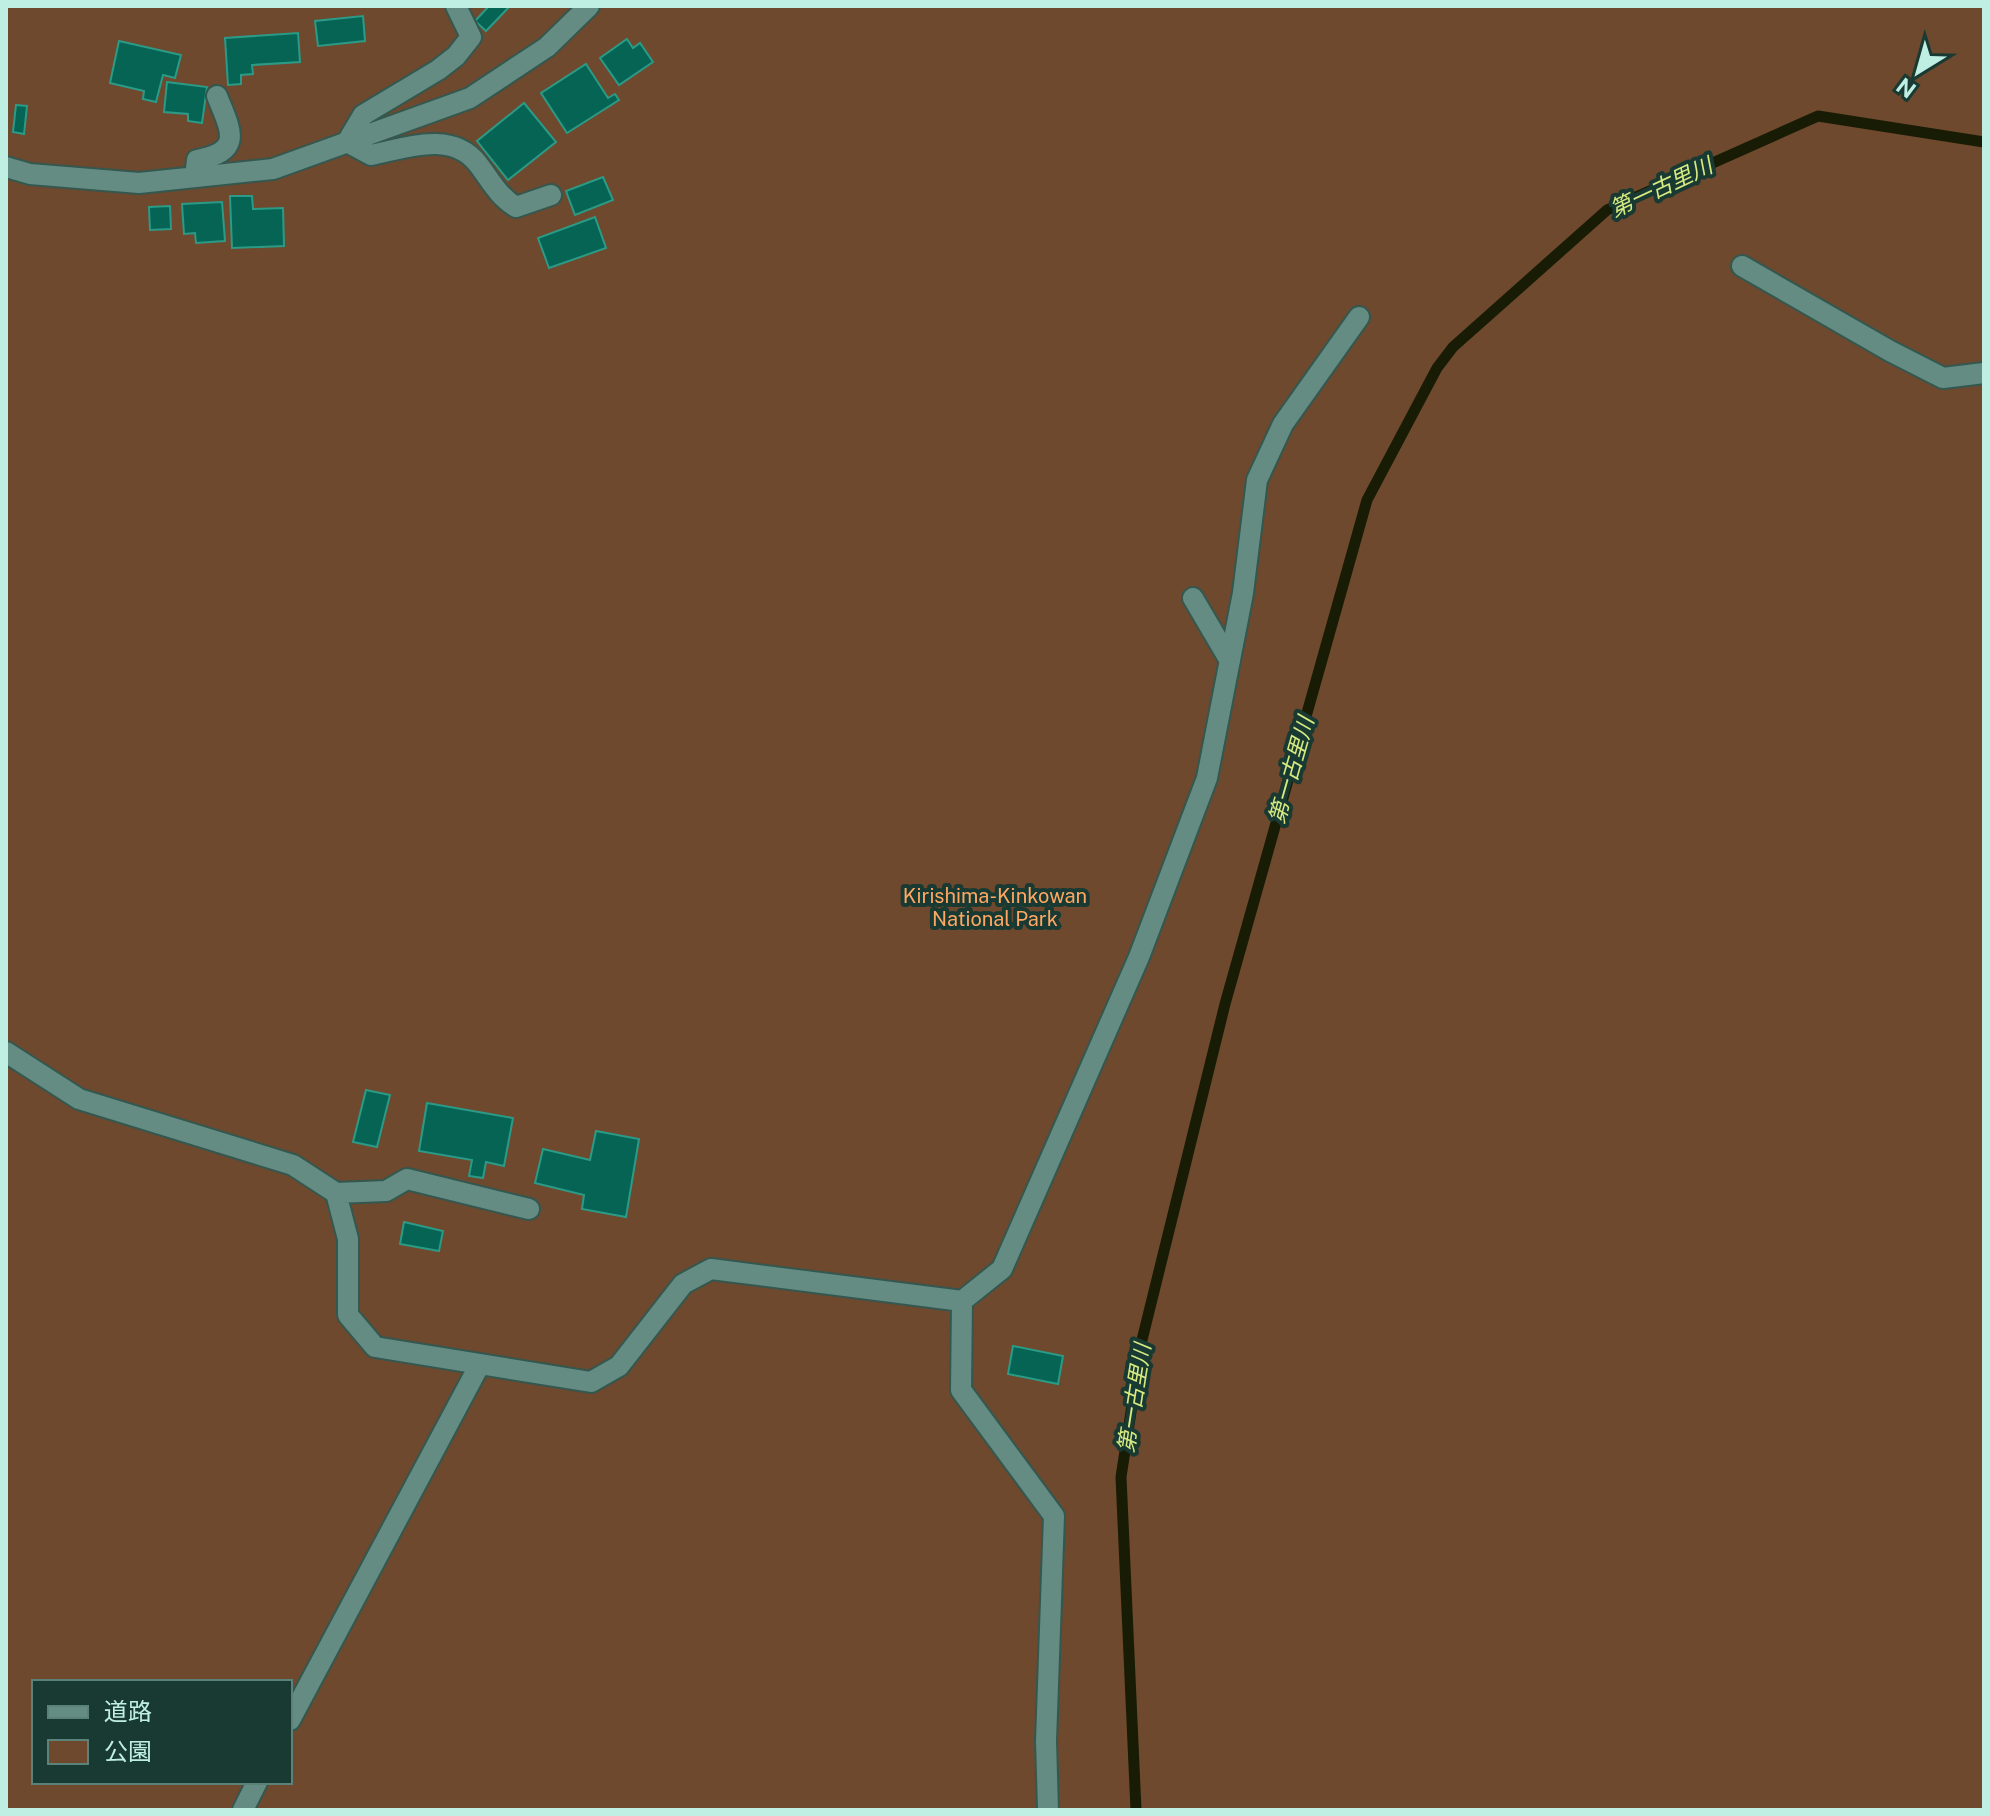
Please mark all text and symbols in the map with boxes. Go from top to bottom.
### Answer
north arrow [1878,32,1958,112]
text: N [1891,72,1921,104]
water label: 第一古里川 [1606,151,1718,222]
water label: 第一古里川 [1263,712,1319,826]
park label: Kirishima-Kinkowan National Park [903,884,1087,931]
water label: 第一古里川 [1113,1340,1156,1454]
legend [32,1680,292,1784]
text: 道路 [104,1697,152,1725]
text: 公園 [104,1737,152,1765]

